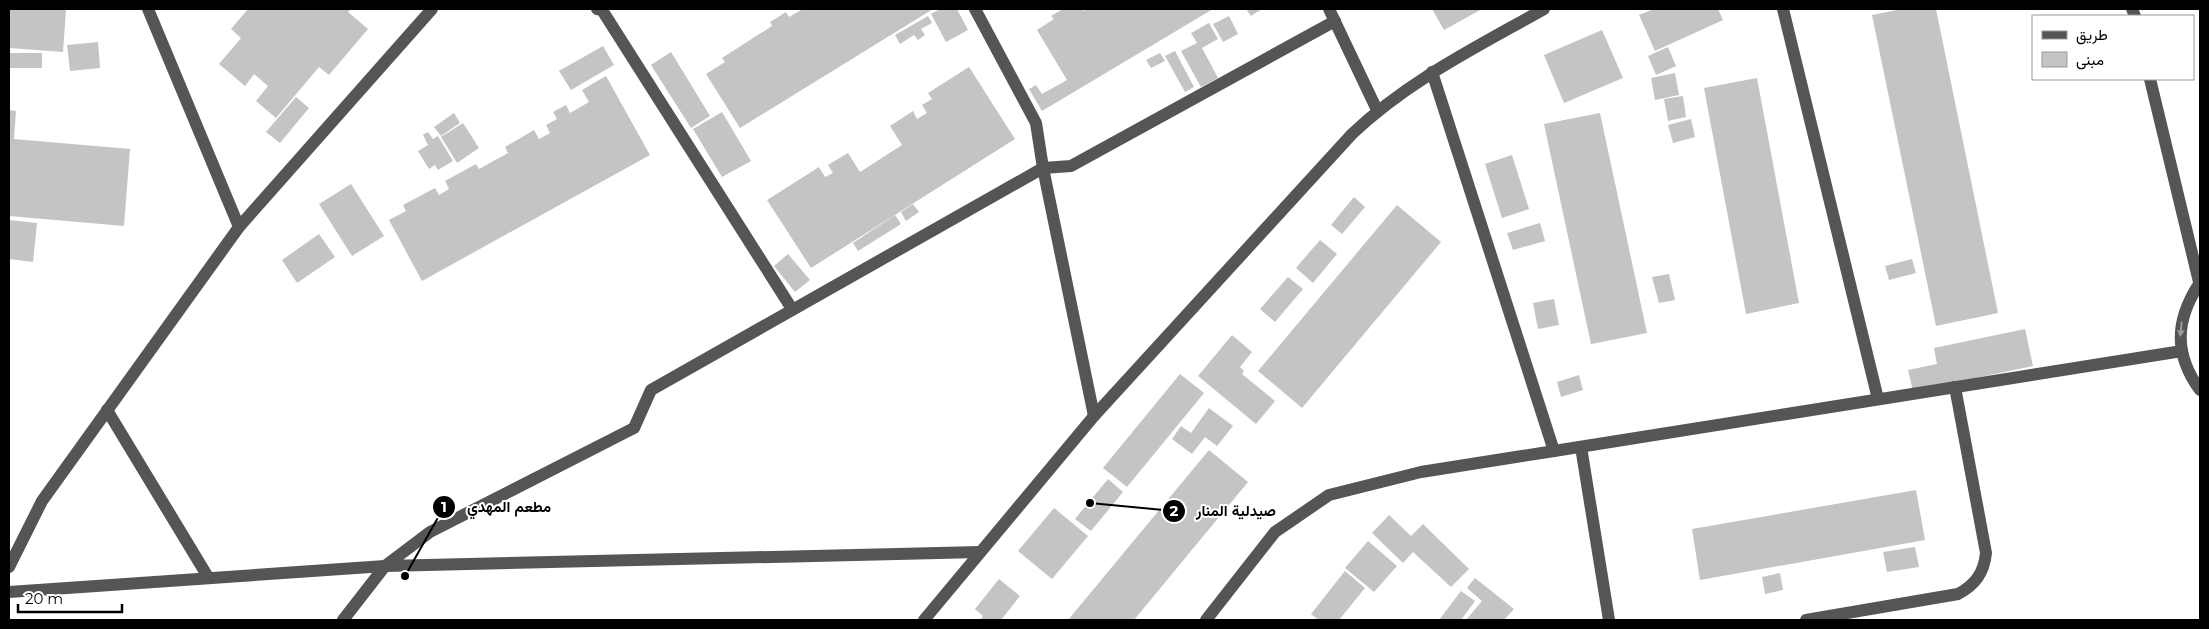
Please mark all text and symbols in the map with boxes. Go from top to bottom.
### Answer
legend [2032,15,2194,80]
text: طريق [2076,25,2108,45]
text: مبنى [2076,50,2104,70]
one-way arrow [2177,321,2185,337]
callout: مطعم المهدي [432,492,561,522]
callout: صيدلية المنار [1161,496,1286,526]
text: 1 [441,497,447,516]
text: مطعم المهدي [467,497,551,520]
text: 2 [1170,501,1179,520]
text: صيدلية المنار [1195,501,1276,520]
scale bar [18,582,121,614]
text: 20 m [25,589,63,608]

